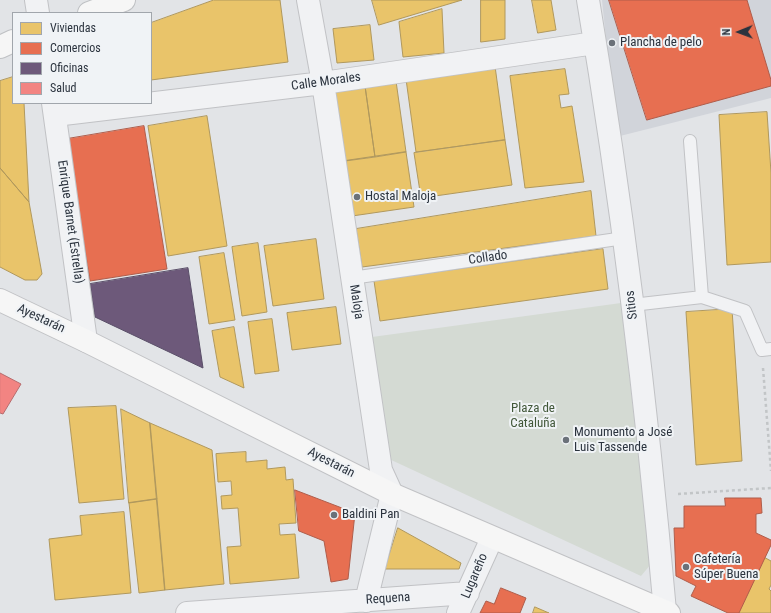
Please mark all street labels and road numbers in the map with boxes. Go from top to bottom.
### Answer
street label: Calle Morales [290,69,362,95]
street label: Enrique Barnet (Estrella) [54,159,86,285]
street label: Collado [468,248,508,268]
street label: Maloja [346,284,366,320]
street label: Sitios [622,290,642,320]
street label: Ayestarán [15,301,67,337]
street label: Ayestarán [305,445,357,481]
street label: Lugareño [459,551,491,601]
street label: Requena [365,590,411,608]

